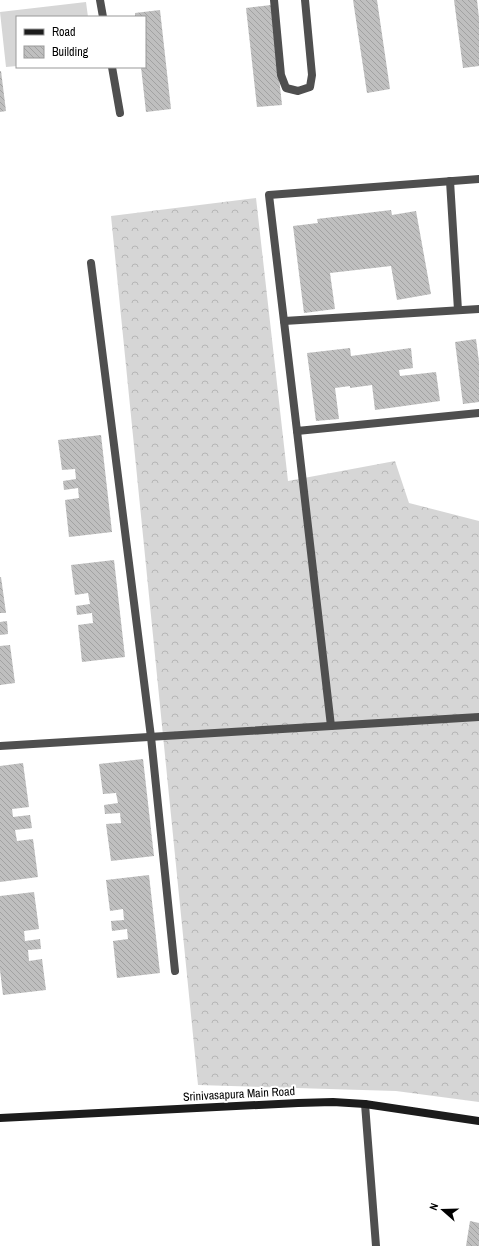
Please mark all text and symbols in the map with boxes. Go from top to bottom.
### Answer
legend [16,16,146,68]
text: Road [52,24,76,40]
text: Building [52,44,89,60]
street label: Srinivasapura Main Road [183,1083,295,1105]
north arrow [423,1190,463,1230]
text: N [426,1201,441,1212]

